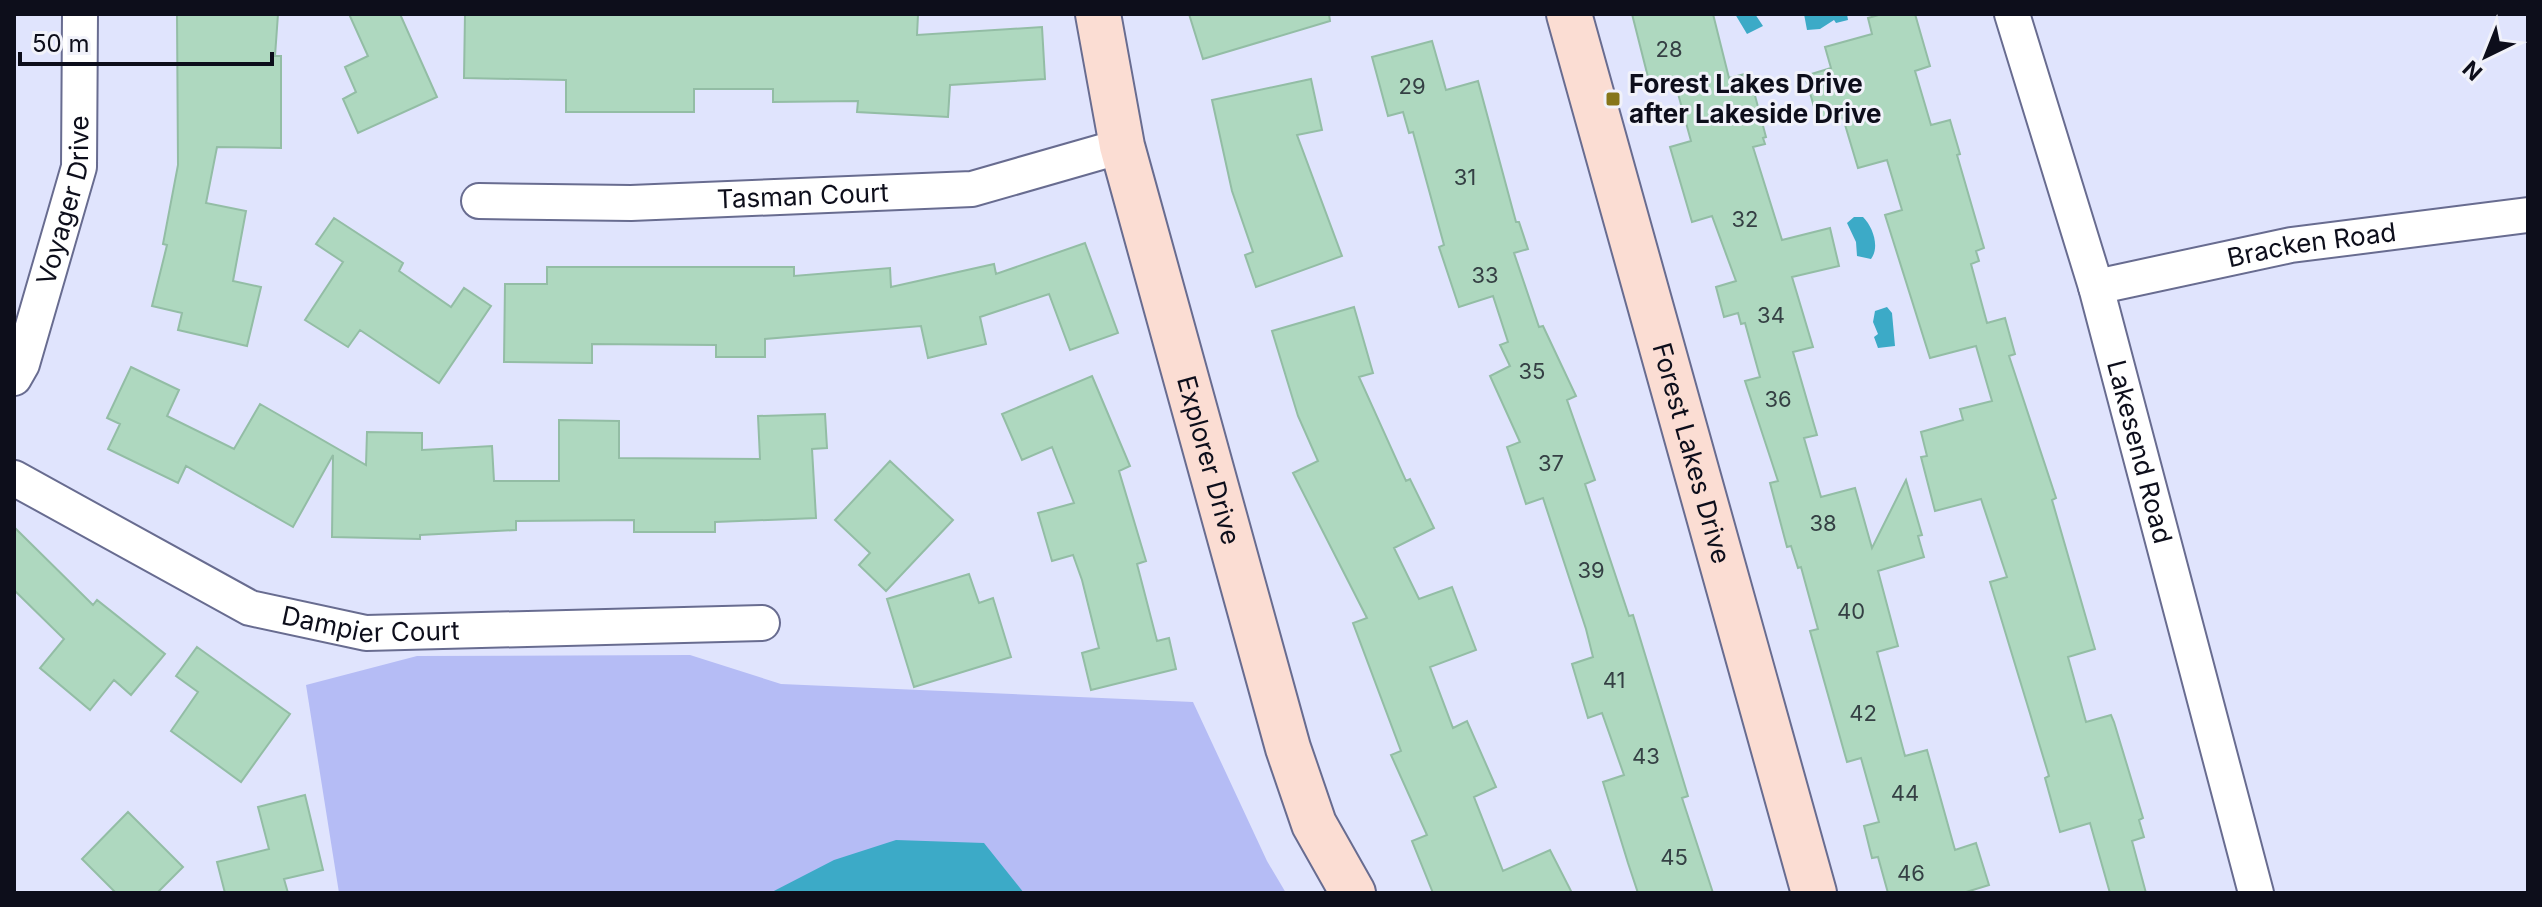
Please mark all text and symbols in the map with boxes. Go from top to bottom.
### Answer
scale bar [20,16,272,66]
north arrow [2446,16,2526,96]
text: 50 m [32,29,90,58]
house number: 28 [1655,36,1683,62]
text: N [2457,55,2487,86]
place label: Forest Lakes Drive after Lakeside Drive [1629,68,1882,129]
house number: 29 [1398,73,1426,99]
marker: Forest Lakes Drive after Lakeside Drive [1604,90,1622,108]
street label: Voyager Drive [30,115,95,288]
house number: 31 [1454,164,1476,190]
street label: Tasman Court [716,176,889,214]
house number: 32 [1731,206,1759,232]
street label: Bracken Road [2224,216,2398,273]
house number: 33 [1471,262,1499,288]
house number: 34 [1757,302,1785,328]
street label: Forest Lakes Drive [1646,339,1737,567]
street label: Lakesend Road [2101,357,2179,547]
house number: 35 [1519,358,1545,384]
street label: Explorer Drive [1171,372,1247,548]
house number: 36 [1764,386,1792,412]
house number: 37 [1538,450,1564,476]
house number: 38 [1809,510,1837,536]
house number: 39 [1577,557,1605,583]
house number: 40 [1837,598,1865,624]
street label: Dampier Court [279,599,460,648]
house number: 41 [1603,667,1625,693]
house number: 42 [1849,700,1877,726]
house number: 43 [1632,743,1660,769]
house number: 44 [1891,780,1919,806]
house number: 45 [1660,844,1688,870]
house number: 46 [1897,860,1925,886]

